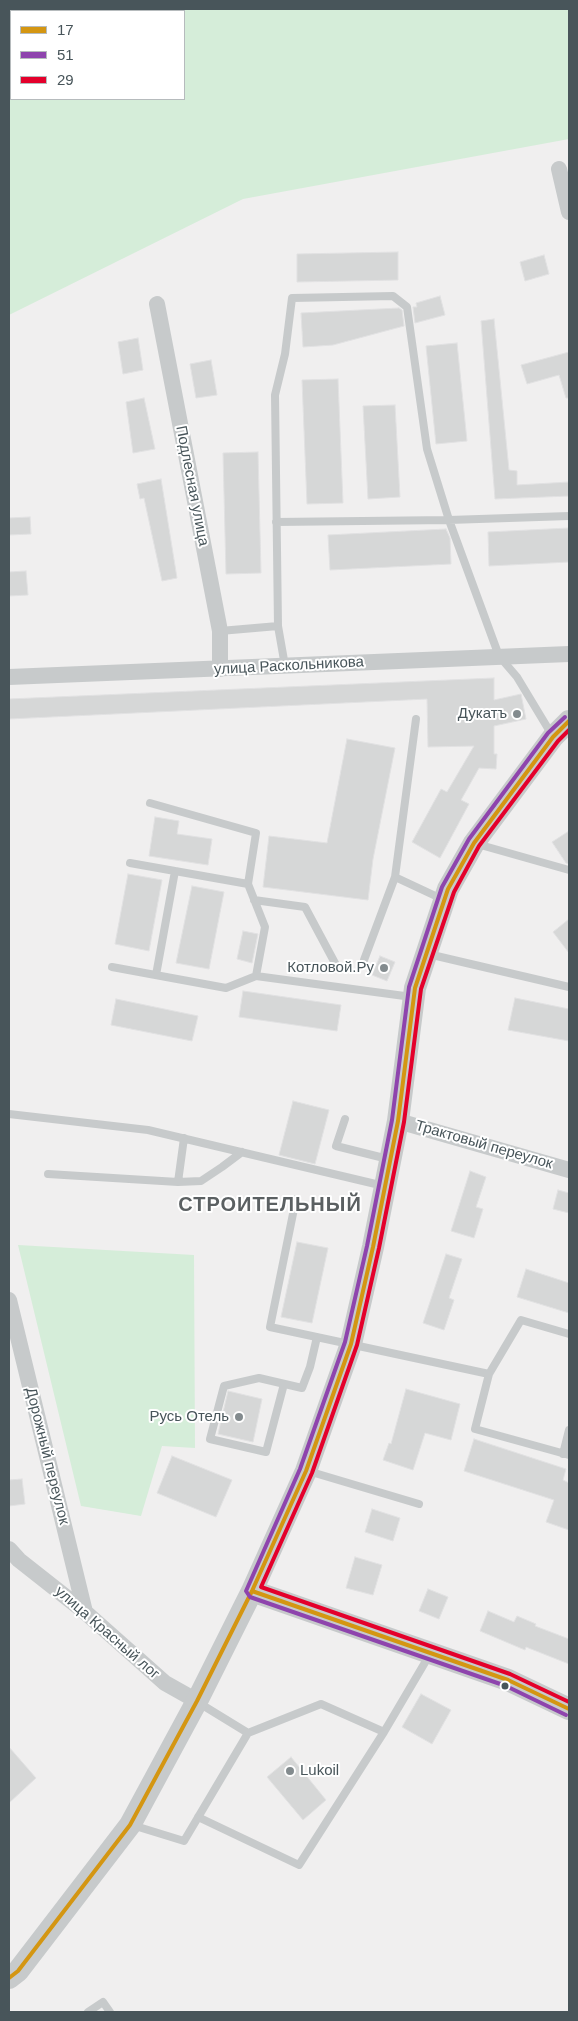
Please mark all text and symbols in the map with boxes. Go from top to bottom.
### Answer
legend [10,10,185,100]
text: 17 [57,21,74,38]
text: 51 [57,46,74,63]
text: 29 [57,71,74,88]
street label: Подлесная улица [171,424,213,548]
street label: улица Раскольникова [214,653,364,679]
place label: Дукатъ [458,705,507,723]
marker: Дукатъ [511,708,523,720]
place label: Котловой.Ру [287,959,374,977]
marker: Котловой.Ру [378,962,390,974]
street label: Трактовый переулок [413,1117,555,1173]
district label: СТРОИТЕЛЬНЫЙ [177,1193,363,1217]
street label: Дорожный переулок [21,1386,73,1526]
place label: Русь Отель [149,1408,229,1426]
marker: Русь Отель [233,1411,245,1423]
street label: улица Красный лог [51,1583,163,1683]
unlabelled marker [500,1681,510,1691]
place label: Lukoil [300,1762,339,1780]
marker: Lukoil [284,1765,296,1777]

